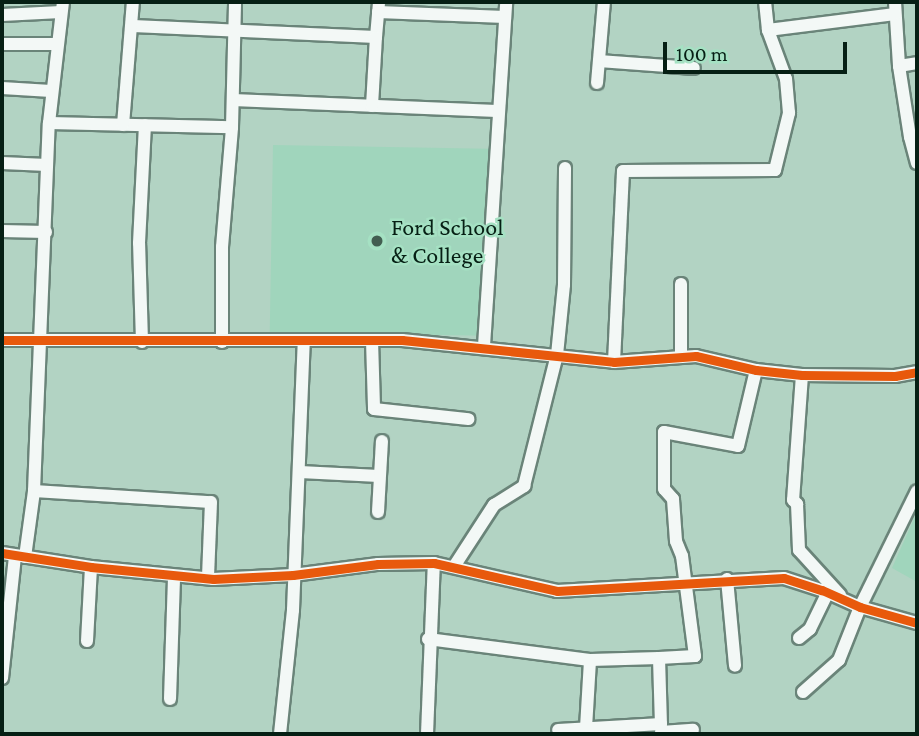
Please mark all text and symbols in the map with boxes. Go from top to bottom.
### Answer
scale bar [667,28,851,72]
text: 100 m [676,42,728,66]
place label: Ford School & College [391,213,503,269]
marker: Ford School & College [369,233,385,249]

